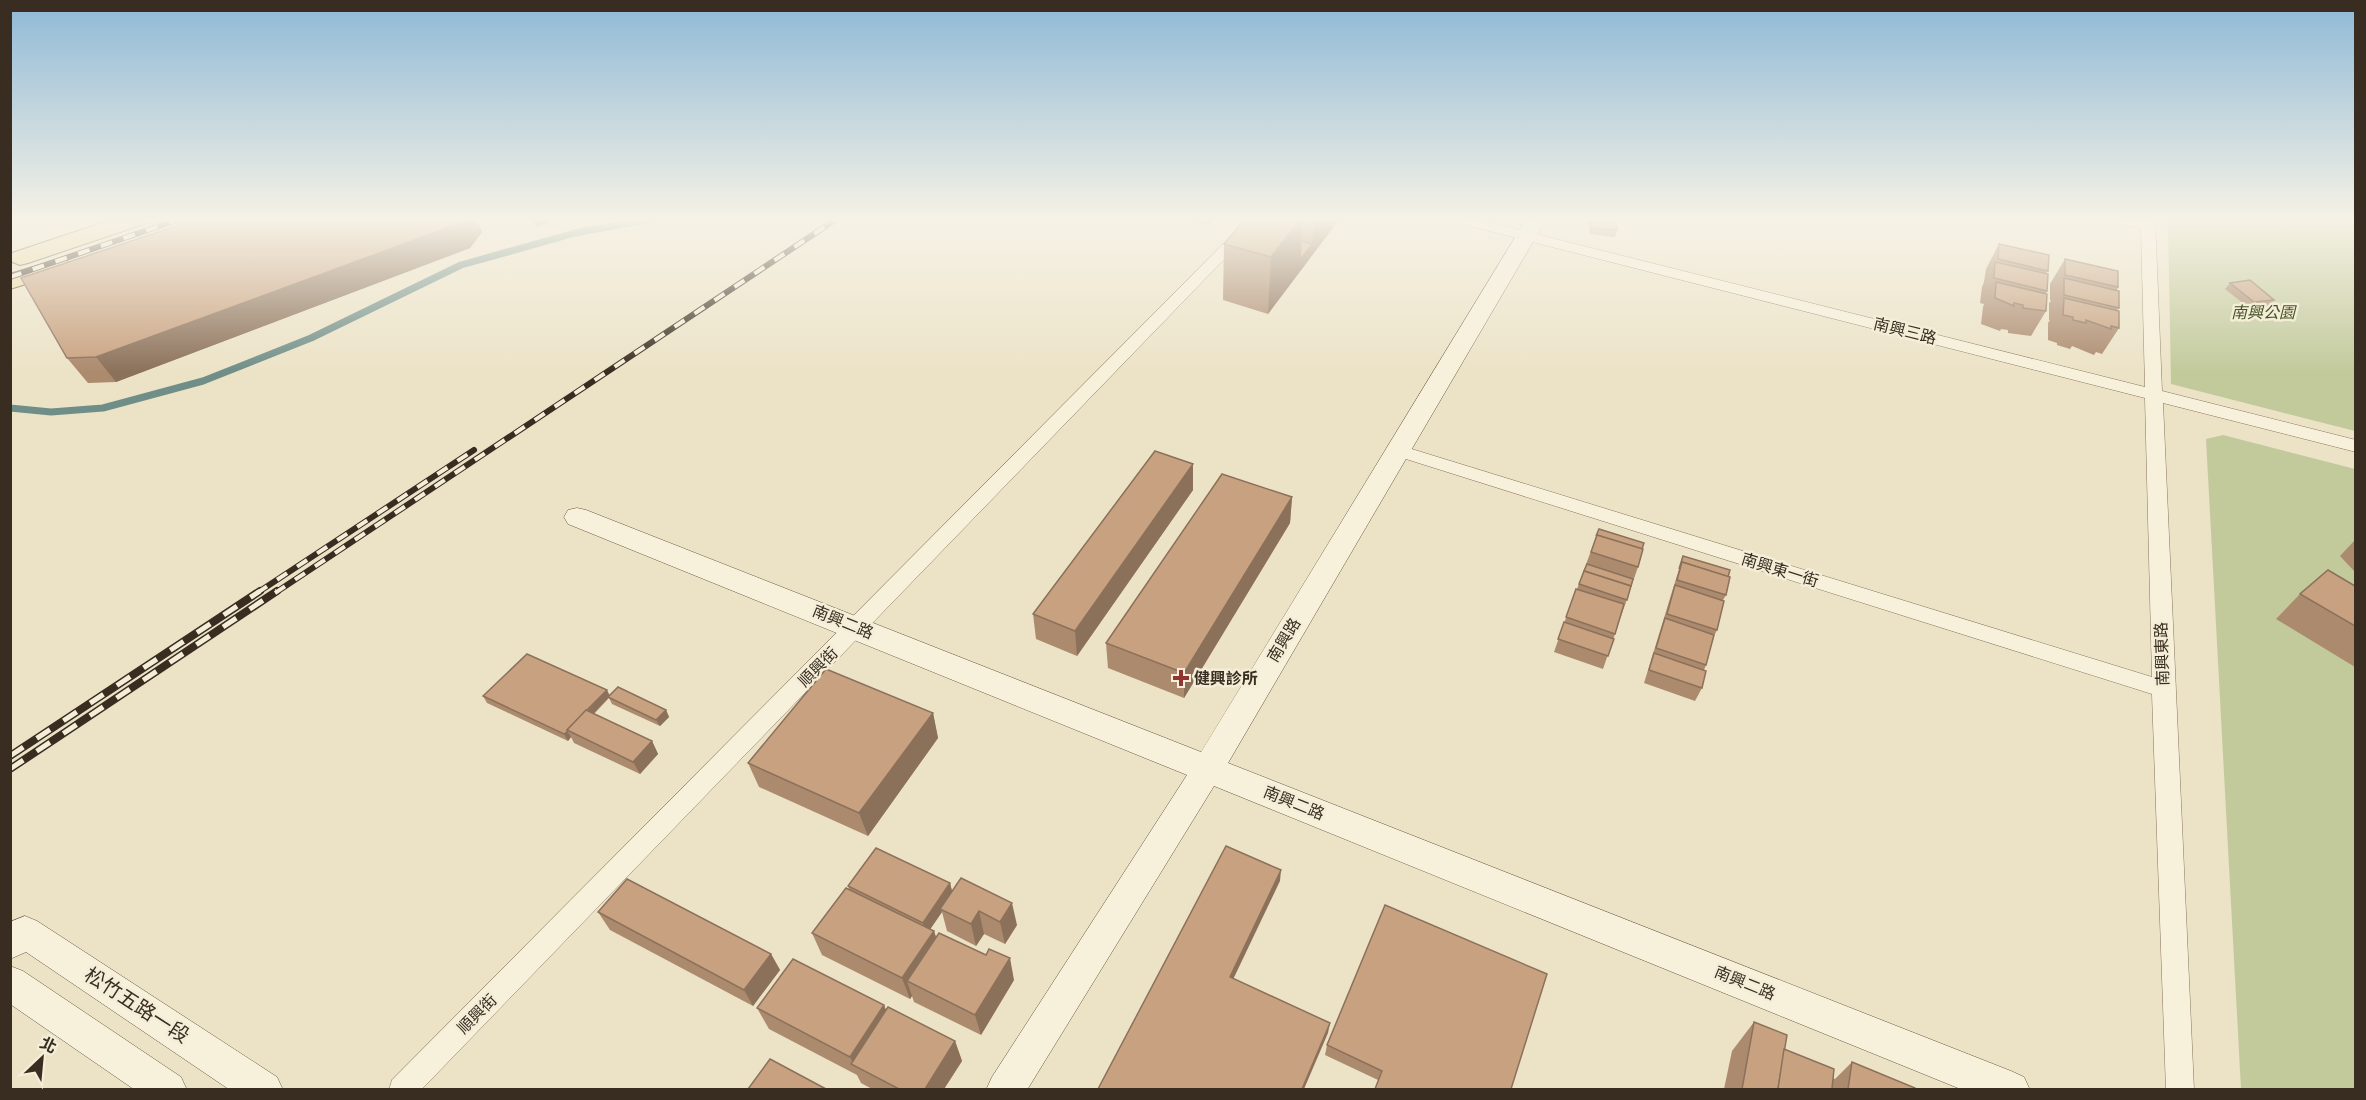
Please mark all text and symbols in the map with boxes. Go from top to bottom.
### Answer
park label: 南興公園 [2231,303,2297,322]
street label: 南興三路 [1872,314,1938,348]
street label: 南興東一街 [1739,549,1821,591]
street label: 南興二路 [810,601,876,643]
street label: 南興路 [1263,615,1305,665]
street label: 南興東路 [2151,622,2173,686]
street label: 順興街 [794,643,842,691]
marker: 健興診所 [1172,669,1190,687]
place label: 健興診所 [1194,669,1258,688]
street label: 南興二路 [1261,782,1327,824]
street label: 松竹五路一段 [80,962,194,1048]
street label: 南興二路 [1712,962,1778,1004]
street label: 順興街 [453,990,501,1038]
north arrow [12,1028,72,1088]
text: 北 [37,1033,60,1057]

